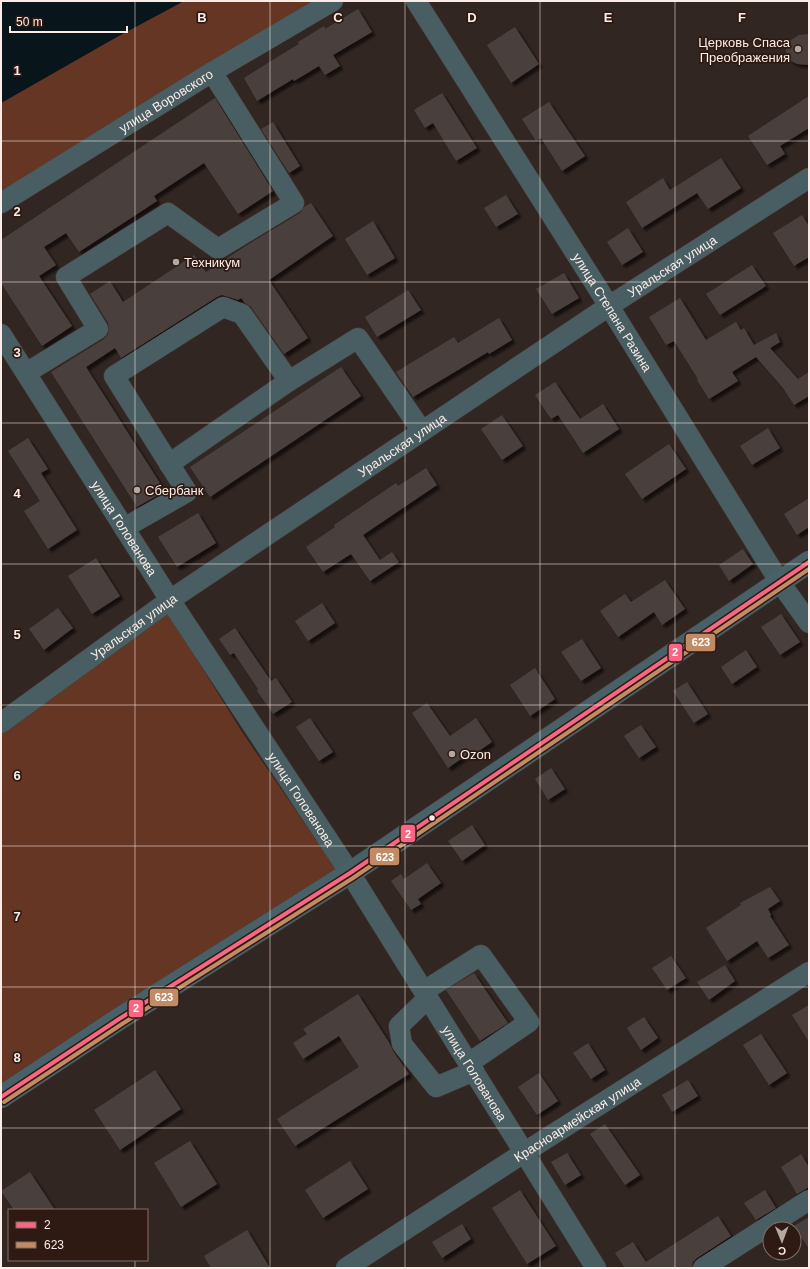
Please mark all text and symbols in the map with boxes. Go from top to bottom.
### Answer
scale bar [10,8,127,34]
text: B [197,10,207,25]
text: C [333,10,343,25]
text: D [467,10,477,25]
text: E [604,10,613,25]
text: F [738,10,746,25]
text: 50 m [16,15,43,29]
place label: Церковь Спаса Преображения [698,35,791,65]
marker: Церковь Спаса Преображения [793,44,803,54]
text: 1 [13,63,21,78]
street label: улица Воровского [116,66,216,135]
text: 2 [13,204,21,219]
street label: Уральская улица [625,231,720,300]
street label: улица Степана Разина [570,250,656,375]
place label: Техникум [184,255,240,270]
marker: Техникум [171,257,181,267]
text: 3 [13,345,21,360]
street label: Уральская улица [355,410,449,480]
street label: улица Голованова [89,478,161,579]
place label: Сбербанк [145,483,204,498]
marker: Сбербанк [132,485,142,495]
text: 4 [13,486,21,501]
street label: Уральская улица [88,590,180,663]
text: 5 [13,627,21,642]
line badge: 623 [685,633,716,652]
text: 623 [692,636,710,648]
line badge: 2 [668,643,683,662]
text: 2 [672,646,678,658]
place label: Ozon [460,747,491,762]
street label: улица Голованова [265,749,338,850]
marker: Ozon [447,749,457,759]
text: 6 [13,768,21,783]
unlabelled marker [427,813,437,823]
line badge: 2 [400,824,416,843]
text: 2 [405,828,411,840]
line badge: 623 [369,847,400,866]
text: 623 [376,851,394,863]
text: 7 [13,909,21,924]
line badge: 623 [149,988,179,1007]
text: 623 [155,991,173,1003]
line badge: 2 [128,999,144,1018]
text: 2 [133,1002,139,1014]
street label: улица Голованова [439,1023,511,1124]
text: 8 [13,1050,21,1065]
street label: Красноармейская улица [511,1073,644,1165]
legend [8,1209,148,1261]
text: 2 [44,1218,51,1232]
north arrow [762,1221,802,1261]
text: 623 [44,1238,64,1252]
text: С [778,1245,786,1257]

